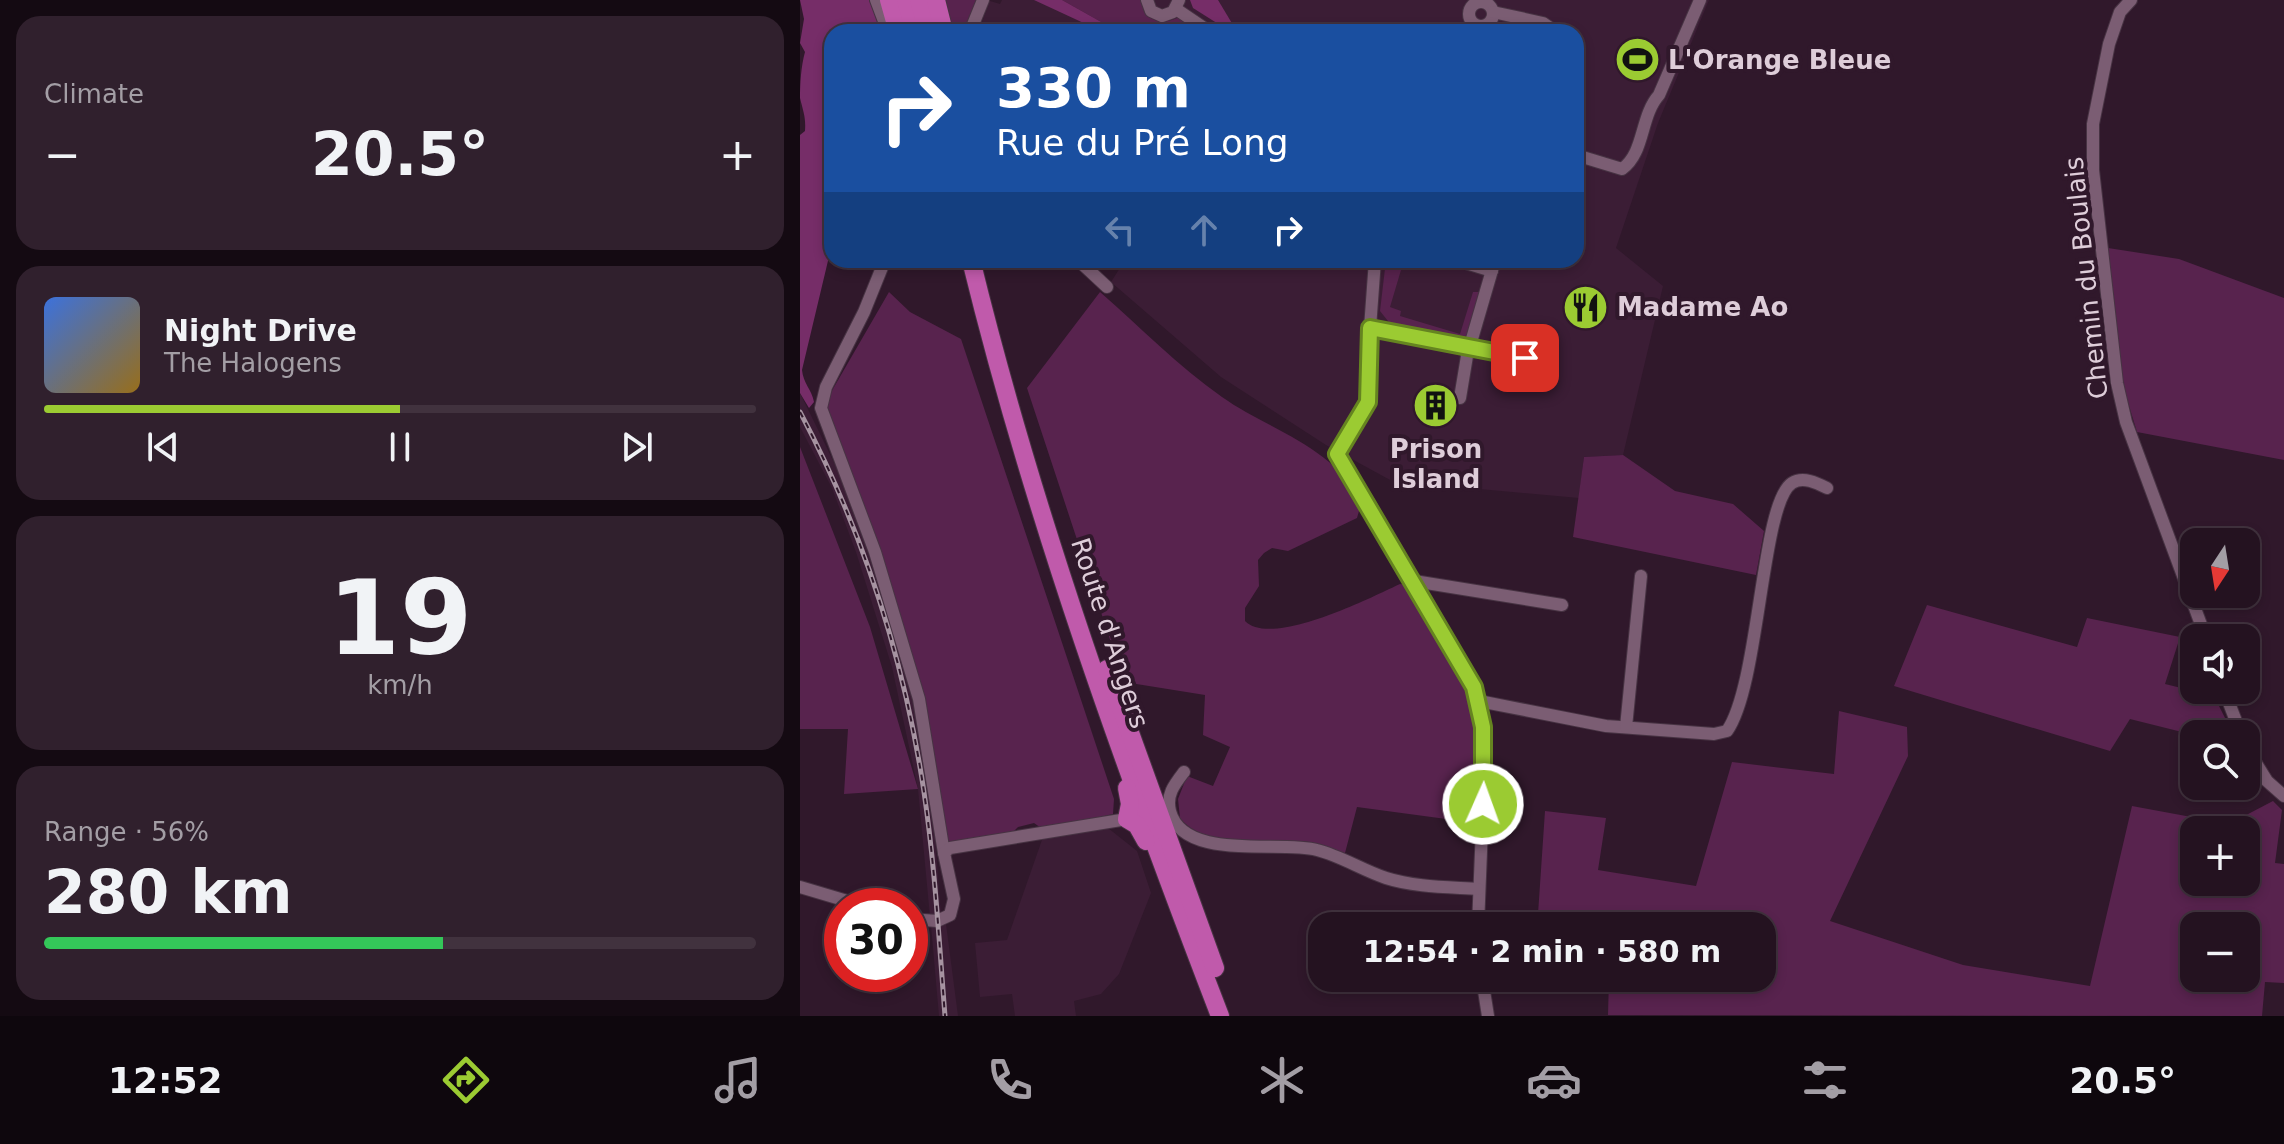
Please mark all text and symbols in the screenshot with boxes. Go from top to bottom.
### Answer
sports icon: L'Orange Bleue [1613,36,1661,84]
place label: L'Orange Bleue [1668,45,1891,75]
text: 330 m [996,55,1191,120]
icon: right [864,56,968,160]
text: Climate [44,79,144,109]
text: 20.5° [311,119,489,189]
text: Rue du Pré Long [996,122,1289,163]
text: − [44,129,81,180]
text: + [719,129,756,180]
street label: Chemin du Boulais [2058,155,2114,401]
icon: left [1098,208,1142,252]
icon: ahead [1182,208,1226,252]
icon: right [1266,208,1310,252]
restaurant icon: Madame Ao [1562,283,1610,331]
place label: Madame Ao [1617,292,1788,322]
text: Night Drive [164,313,357,348]
pin [1491,324,1559,392]
icon: arrive [1503,336,1547,380]
text: The Halogens [164,348,342,378]
building icon: Prison Island [1412,382,1460,430]
icon: previous [141,425,185,469]
icon: pause [378,425,422,469]
icon: next [615,425,659,469]
place label: Prison Island [1390,434,1482,494]
north arrow [2180,528,2260,608]
map controls [2180,528,2260,992]
street label: Route d'Angers [1065,534,1155,732]
text: 19 [328,557,472,679]
button: sound [2180,624,2260,704]
text: km/h [367,670,433,700]
button: search [2180,720,2260,800]
position arrow [1441,762,1525,846]
button: + [2180,816,2260,896]
text: Range · 56% [44,817,209,847]
text: 280 km [44,857,293,927]
speed limit sign: 30 [824,888,928,992]
button: − [2180,912,2260,992]
text: 12:54 · 2 min · 580 m [1363,934,1721,969]
icon: directions [438,1052,494,1108]
icon: music [710,1052,766,1108]
icon: phone [982,1052,1038,1108]
icon: climate [1254,1052,1310,1108]
icon: car [1526,1052,1582,1108]
icon: filters [1797,1052,1853,1108]
text: 12:52 [108,1060,223,1101]
text: 20.5° [2069,1060,2176,1101]

